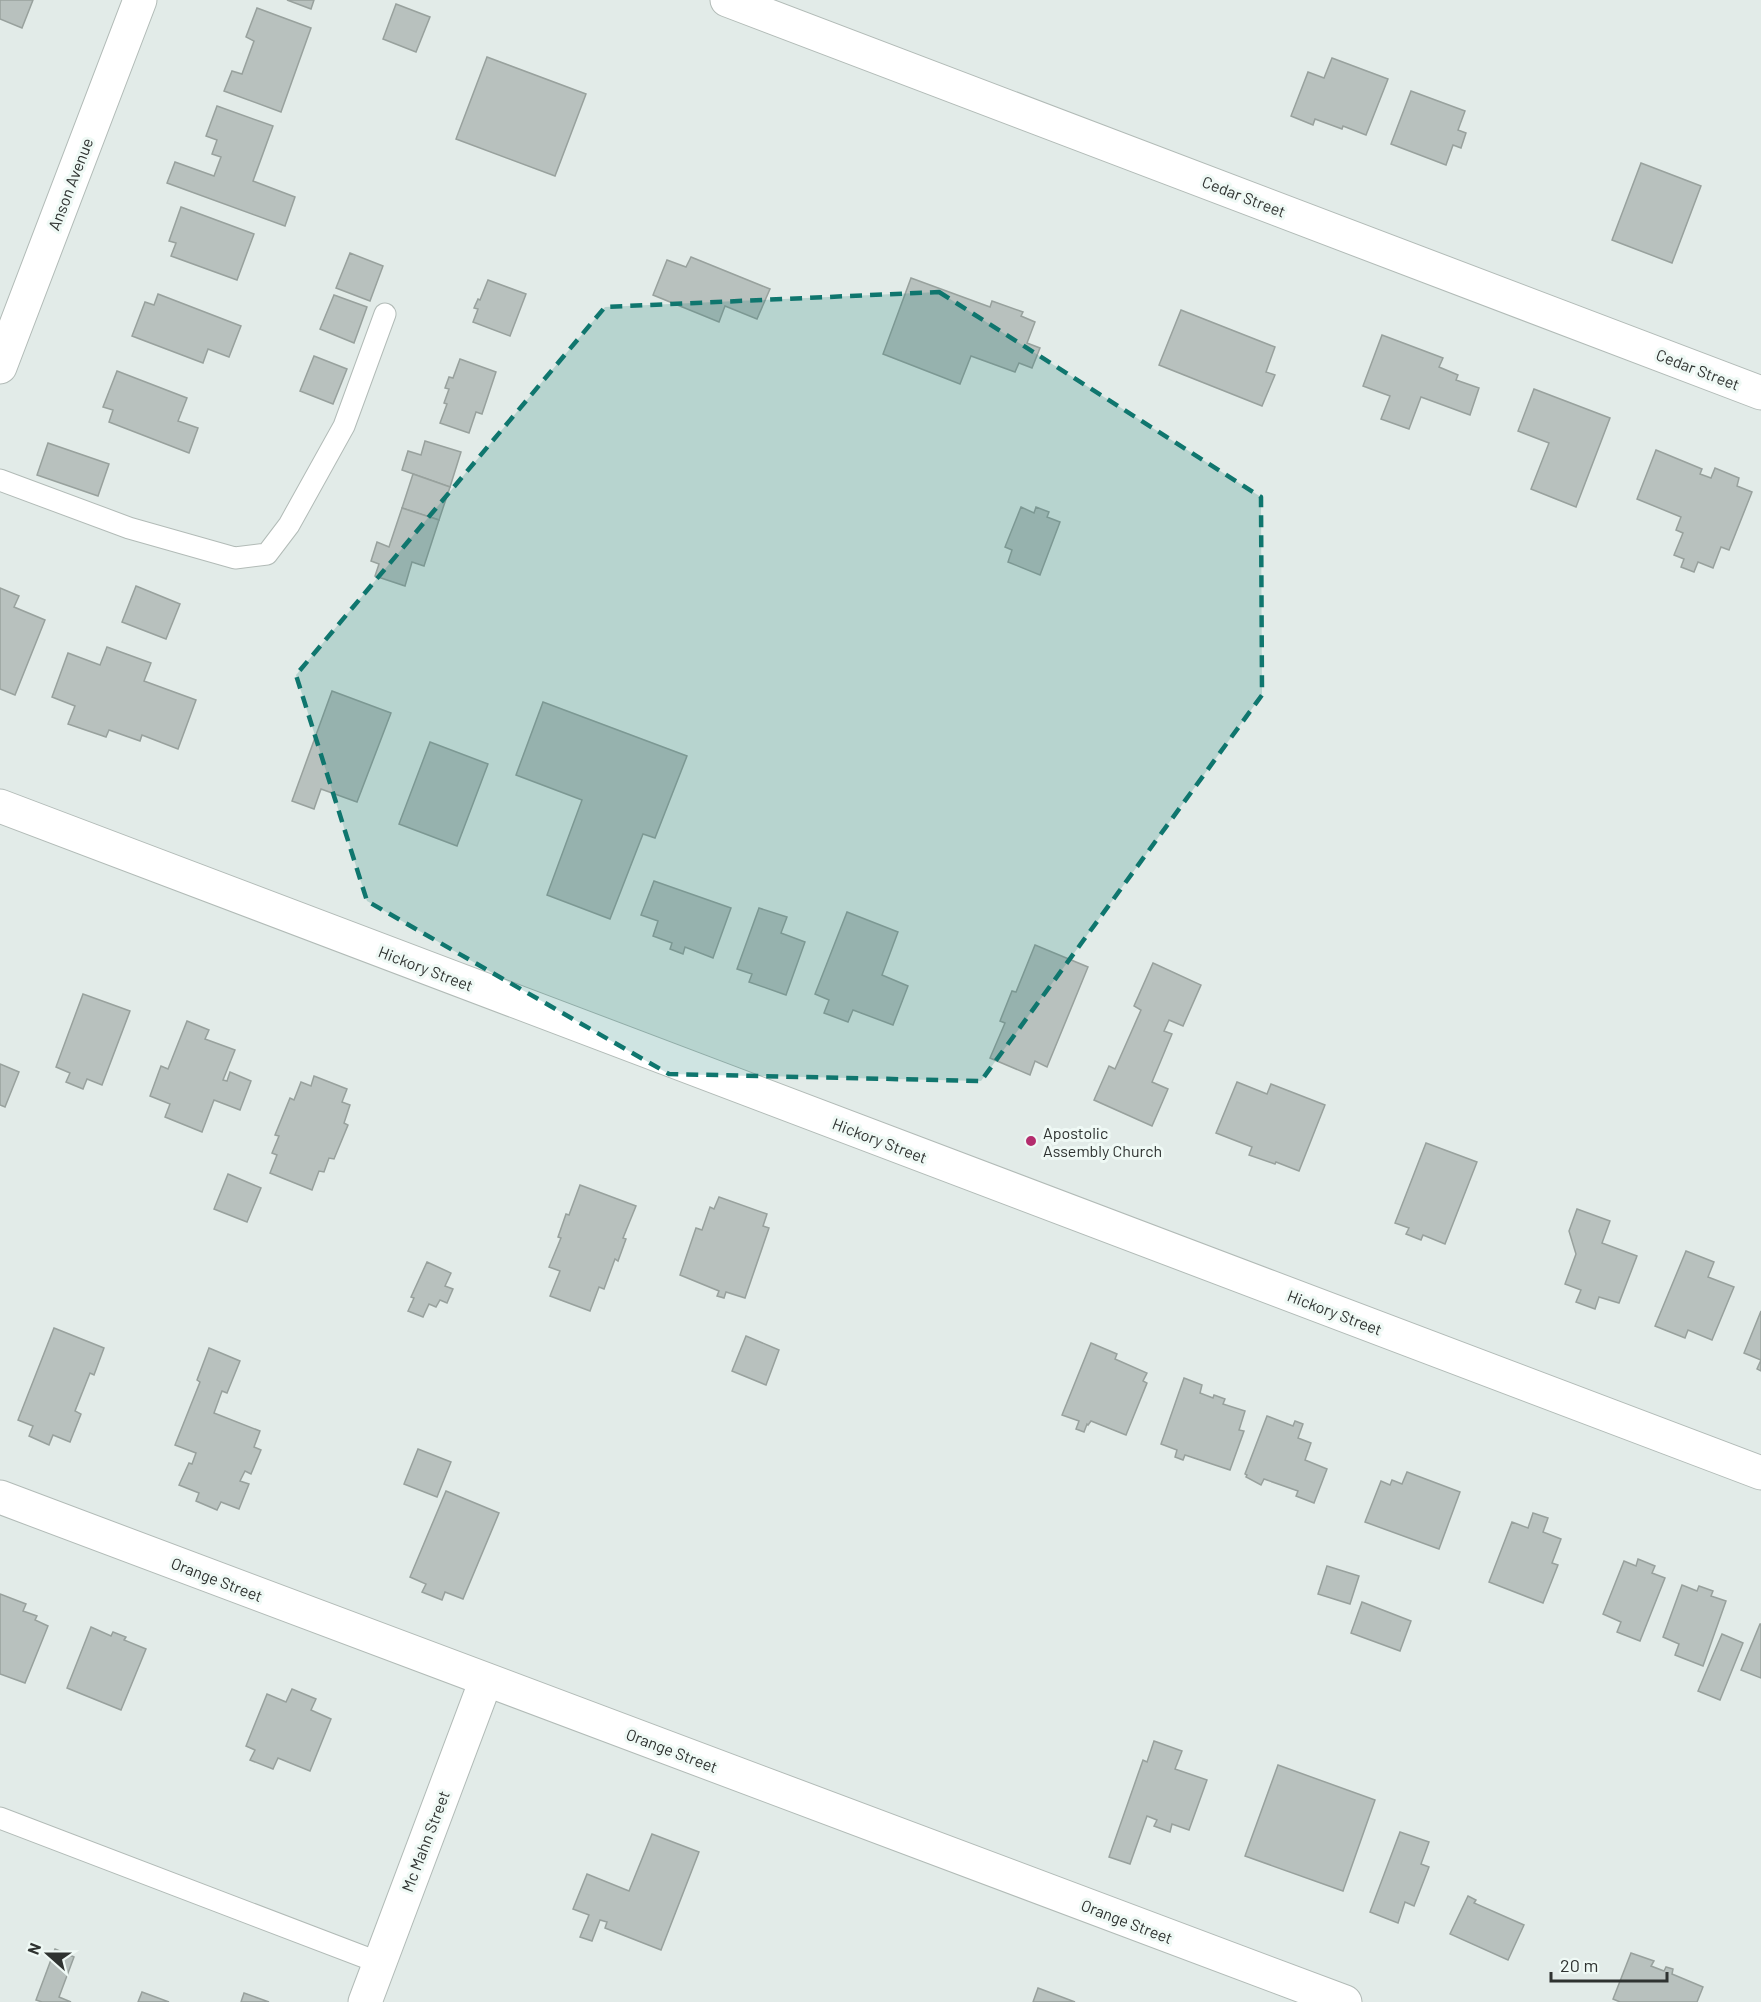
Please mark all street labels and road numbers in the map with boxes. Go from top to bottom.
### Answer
street label: Anson Avenue [44,135,96,233]
street label: Cedar Street [1200,171,1288,221]
street label: Cedar Street [1654,344,1742,394]
street label: Hickory Street [376,941,476,995]
street label: Hickory Street [830,1113,930,1167]
street label: Hickory Street [1285,1285,1385,1339]
street label: Orange Street [169,1553,265,1605]
street label: Orange Street [624,1724,720,1776]
street label: Mc Mahn Street [397,1788,453,1894]
street label: Orange Street [1079,1895,1175,1947]

